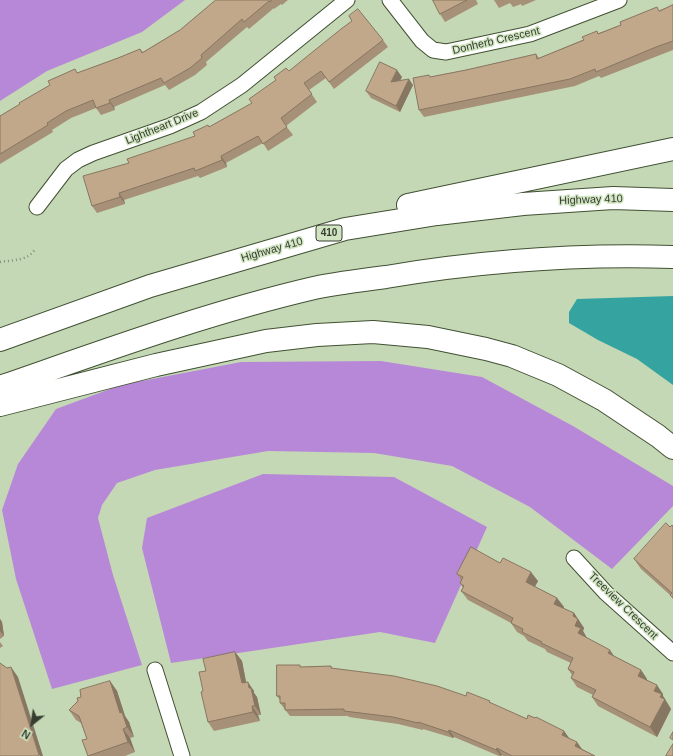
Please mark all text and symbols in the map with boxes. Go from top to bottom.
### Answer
street label: Donherb Crescent [451,25,541,57]
street label: Lightheart Drive [124,106,200,148]
street label: Highway 410 [559,192,623,208]
road number: 410 [316,225,342,241]
street label: Highway 410 [240,235,304,265]
street label: Treeview Crescent [586,570,660,642]
north arrow [12,704,52,744]
text: N [20,727,32,742]

